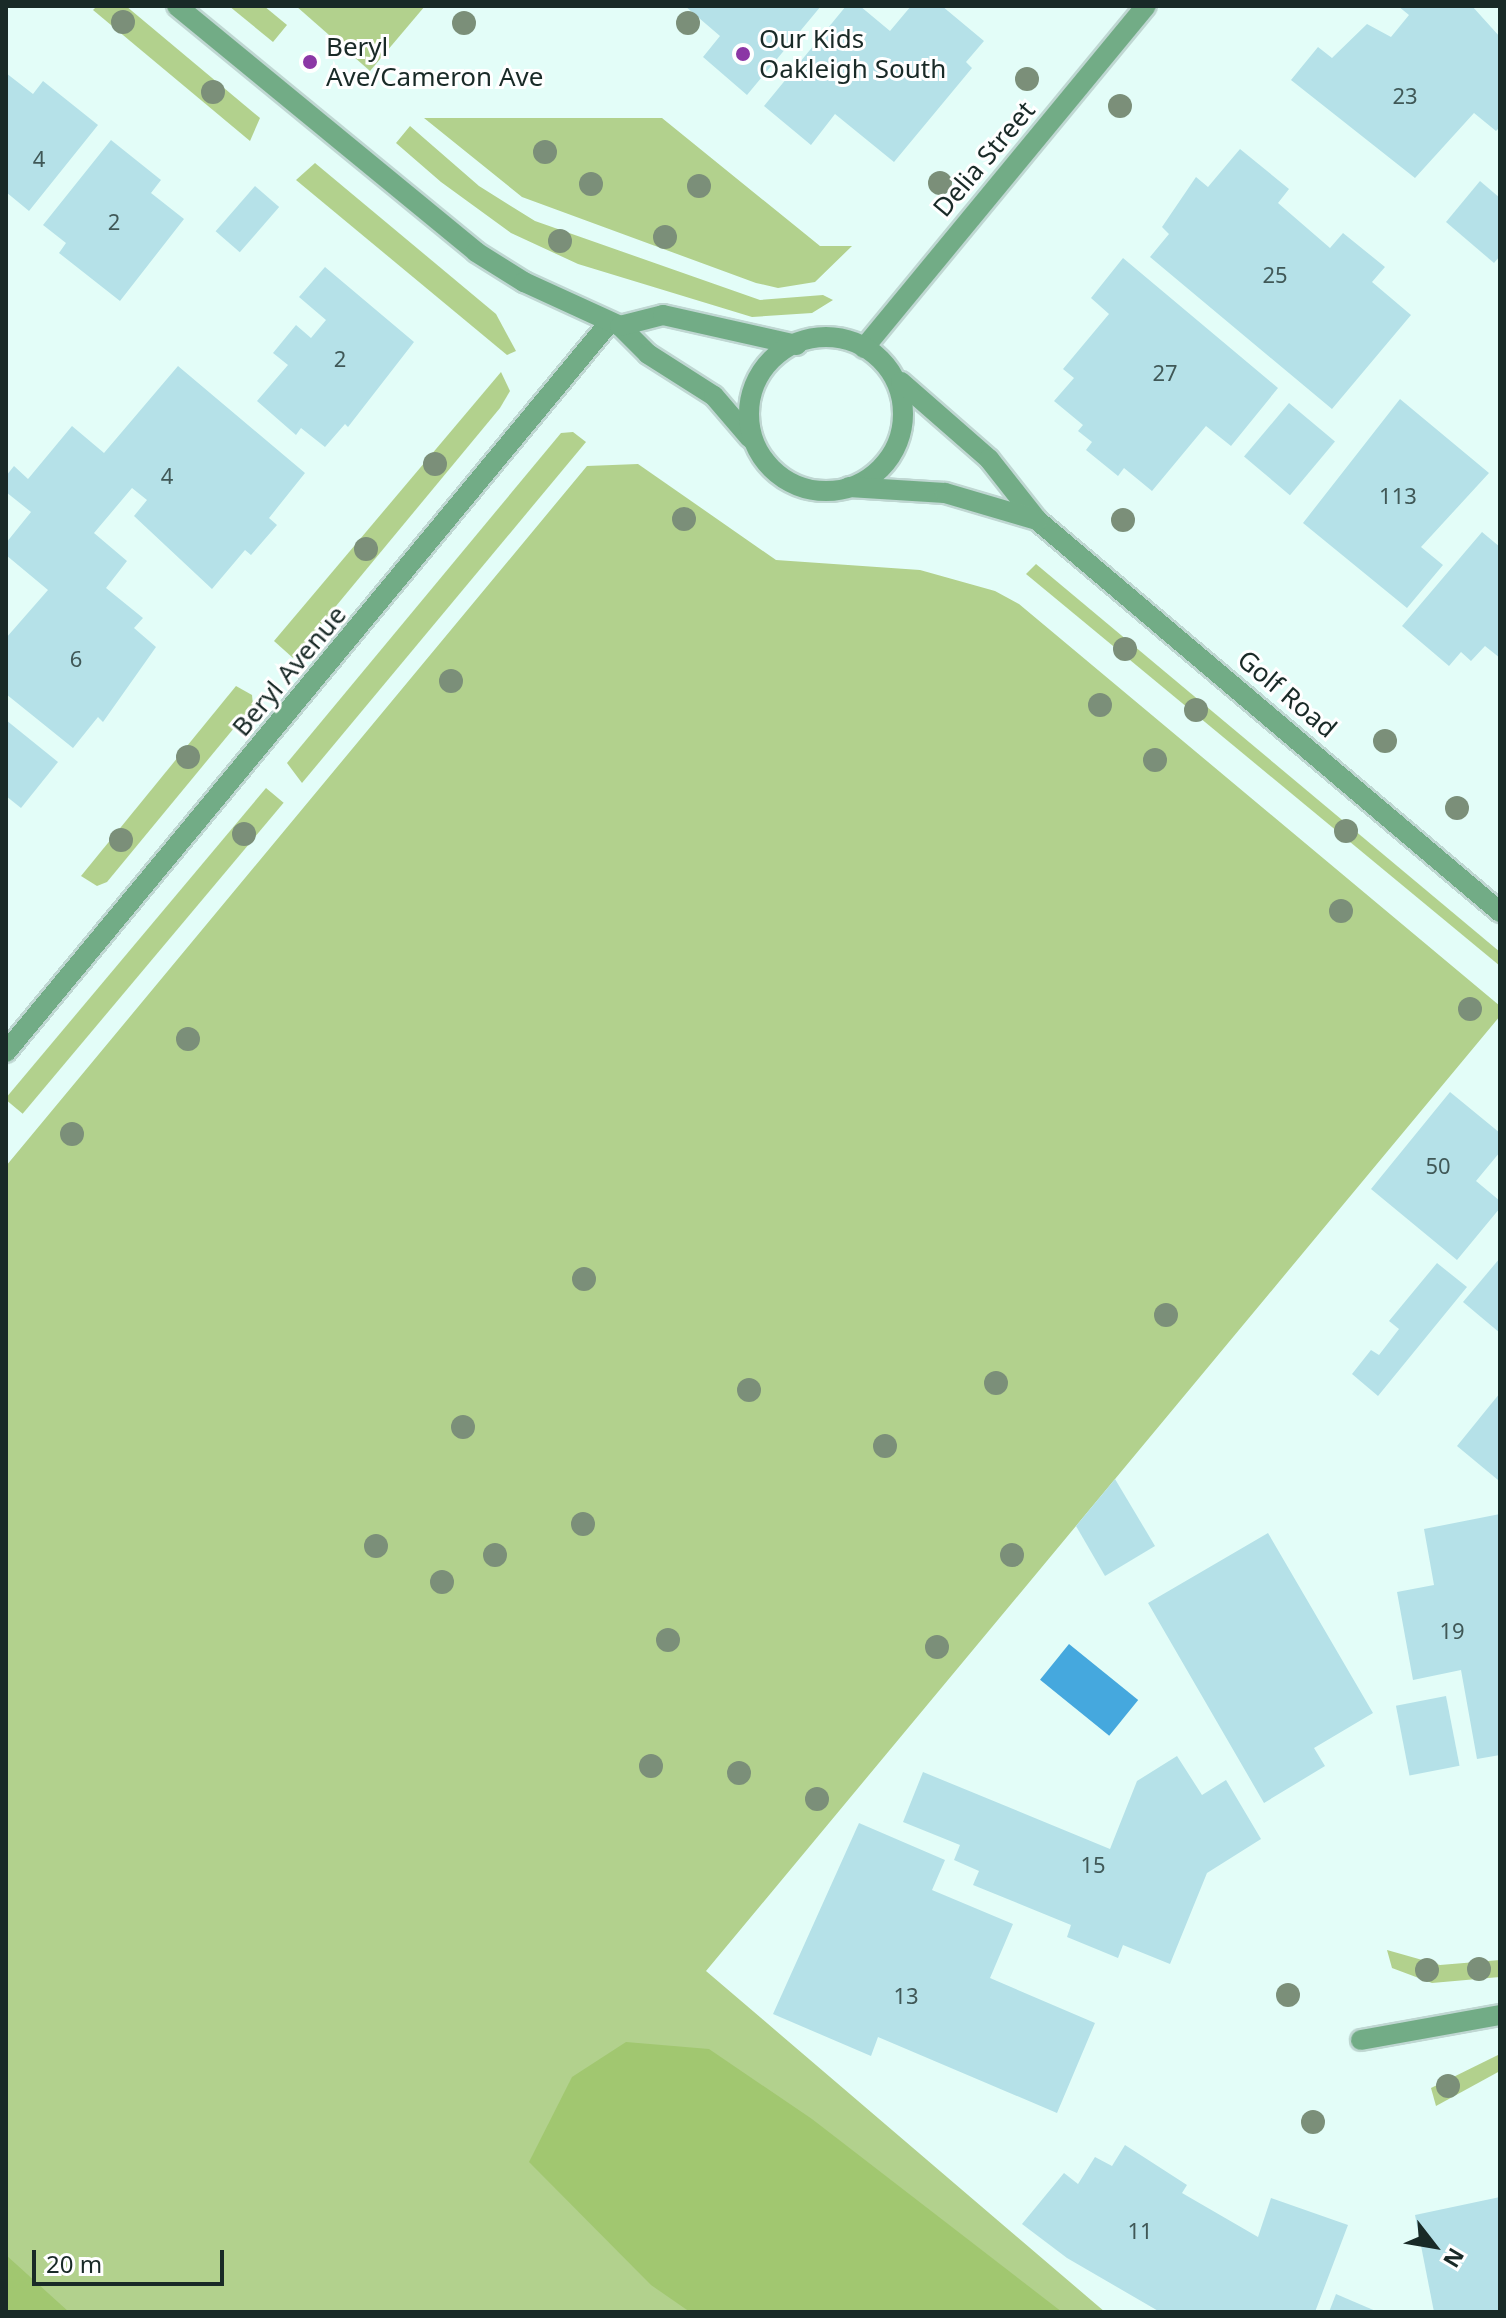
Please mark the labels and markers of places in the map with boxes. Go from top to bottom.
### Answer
place label: Our Kids Oakleigh South [759,23,946,84]
place label: Beryl Ave/Cameron Ave [326,31,543,92]
marker: Our Kids Oakleigh South [734,45,752,63]
marker: Beryl Ave/Cameron Ave [301,53,319,71]

